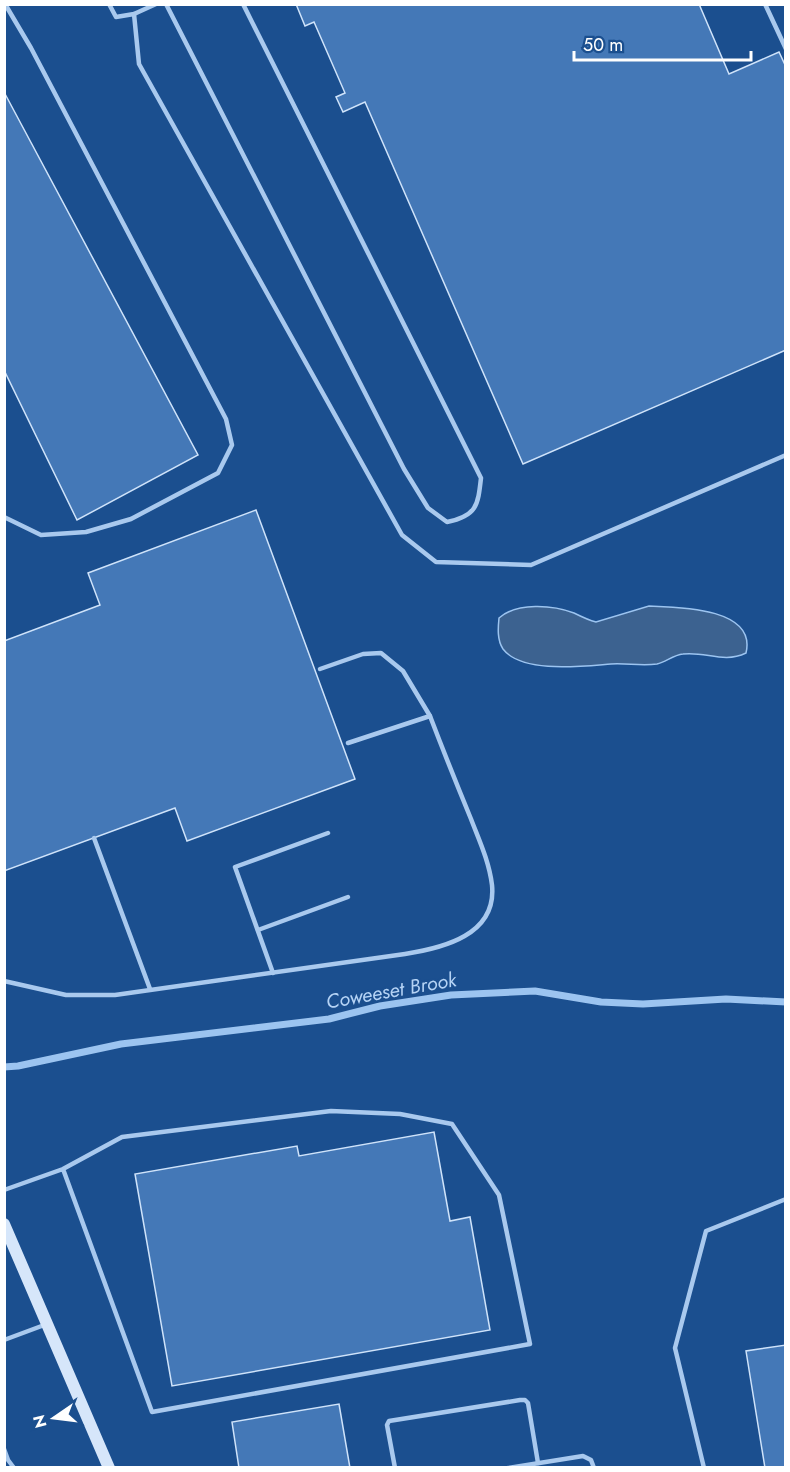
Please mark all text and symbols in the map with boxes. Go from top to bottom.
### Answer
scale bar [574,24,751,62]
text: 50 m [583,32,623,58]
water label: Coweeset Brook [324,965,460,1017]
north arrow [24,1388,84,1448]
text: N [27,1413,53,1430]

